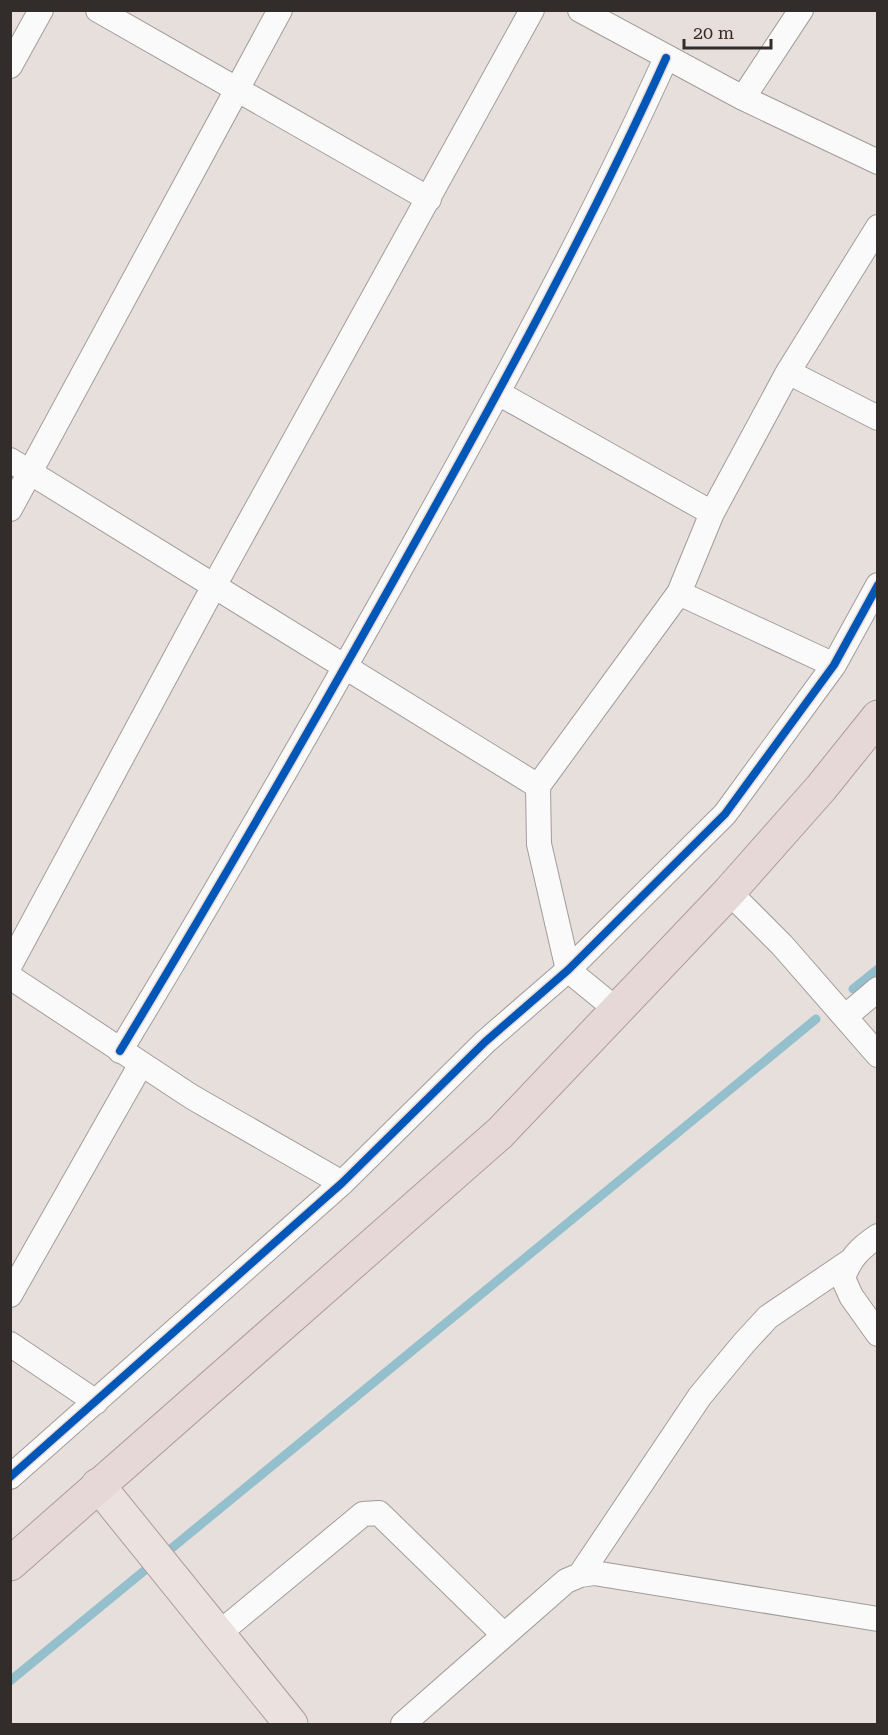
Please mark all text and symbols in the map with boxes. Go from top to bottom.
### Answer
scale bar [684,12,771,50]
text: 20 m [693,22,734,43]

